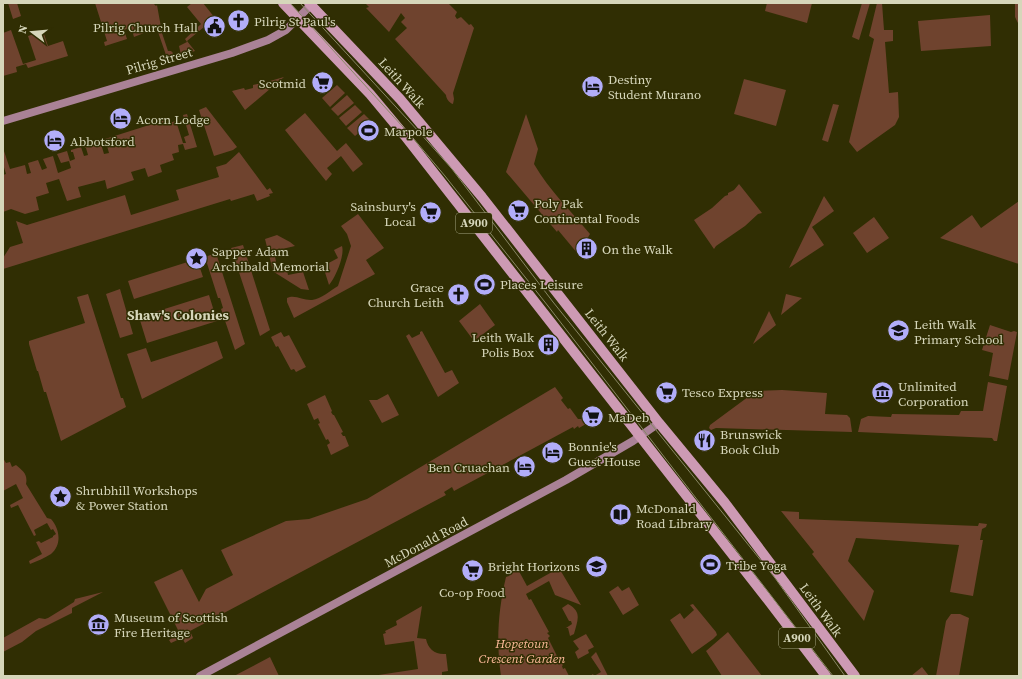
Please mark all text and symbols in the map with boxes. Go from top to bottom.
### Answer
church icon: Pilrig St Paul's [225,8,251,34]
north arrow [12,12,52,52]
place label: Pilrig St Paul's [254,13,336,30]
public building icon: Pilrig Church Hall [201,14,227,40]
place label: Pilrig Church Hall [93,19,198,36]
text: N [15,23,31,35]
street label: Pilrig Street [124,43,195,79]
street label: Leith Walk [375,54,430,112]
supermarket icon: Scotmid [309,70,335,96]
place label: Destiny Student Murano [608,71,701,103]
hotel icon: Destiny Student Murano [580,73,606,99]
place label: Scotmid [259,75,307,92]
hotel icon: Acorn Lodge [108,106,134,132]
place label: Acorn Lodge [136,111,210,128]
sports icon: Marpole [355,118,381,144]
place label: Marpole [384,123,433,140]
hotel icon: Abbotsford [42,128,68,154]
place label: Abbotsford [70,133,135,150]
place label: Poly Pak Continental Foods [534,195,640,227]
supermarket icon: Poly Pak Continental Foods [505,197,531,223]
place label: Sainsbury's Local [351,198,416,230]
supermarket icon: Sainsbury's Local [418,200,444,226]
road number: A900 [456,213,492,233]
building icon: On the Walk [574,236,600,262]
place label: On the Walk [602,241,673,258]
place label: Sapper Adam Archibald Memorial [212,243,329,275]
place icon: Sapper Adam Archibald Memorial [184,245,210,271]
sports icon: Places Leisure [471,271,497,297]
place label: Places Leisure [500,276,584,293]
place label: Grace Church Leith [368,279,444,311]
church icon: Grace Church Leith [446,281,472,307]
district label: Shaw's Colonies [127,305,230,325]
street label: Leith Walk [581,305,633,365]
place label: Leith Walk Primary School [914,316,1003,348]
school or university icon: Leith Walk Primary School [886,318,912,344]
place label: Leith Walk Polis Box [472,329,535,361]
building icon: Leith Walk Polis Box [536,331,562,357]
place label: Unlimited Corporation [898,378,969,410]
supermarket icon: Tesco Express [653,379,679,405]
museum icon: Unlimited Corporation [870,380,896,406]
place label: Tesco Express [682,384,763,401]
supermarket icon: MaDeb [579,404,605,430]
place label: MaDeb [608,409,649,426]
place label: Brunswick Book Club [720,426,783,458]
restaurant icon: Brunswick Book Club [692,428,718,454]
place label: Bonnie's Guest House [568,438,641,470]
hotel icon: Bonnie's Guest House [539,440,565,466]
hotel icon: Ben Cruachan [512,454,538,480]
place label: Ben Cruachan [428,459,510,476]
place label: Shrubhill Workshops & Power Station [76,482,198,514]
place icon: Shrubhill Workshops & Power Station [48,484,74,510]
place label: McDonald Road Library [636,500,712,532]
library icon: McDonald Road Library [607,502,633,528]
street label: McDonald Road [381,513,471,571]
sports icon: Tribe Yoga [698,552,724,578]
school or university icon: Bright Horizons [583,553,609,579]
supermarket icon: Co-op Food [459,557,485,583]
place label: Tribe Yoga [726,557,787,574]
place label: Bright Horizons [488,558,580,575]
street label: Leith Walk [796,580,847,641]
place label: Co-op Food [439,584,506,601]
place label: Museum of Scottish Fire Heritage [114,609,228,641]
museum icon: Museum of Scottish Fire Heritage [86,611,112,637]
road number: A900 [779,628,815,648]
park label: Hopetoun Crescent Garden [479,635,566,667]

